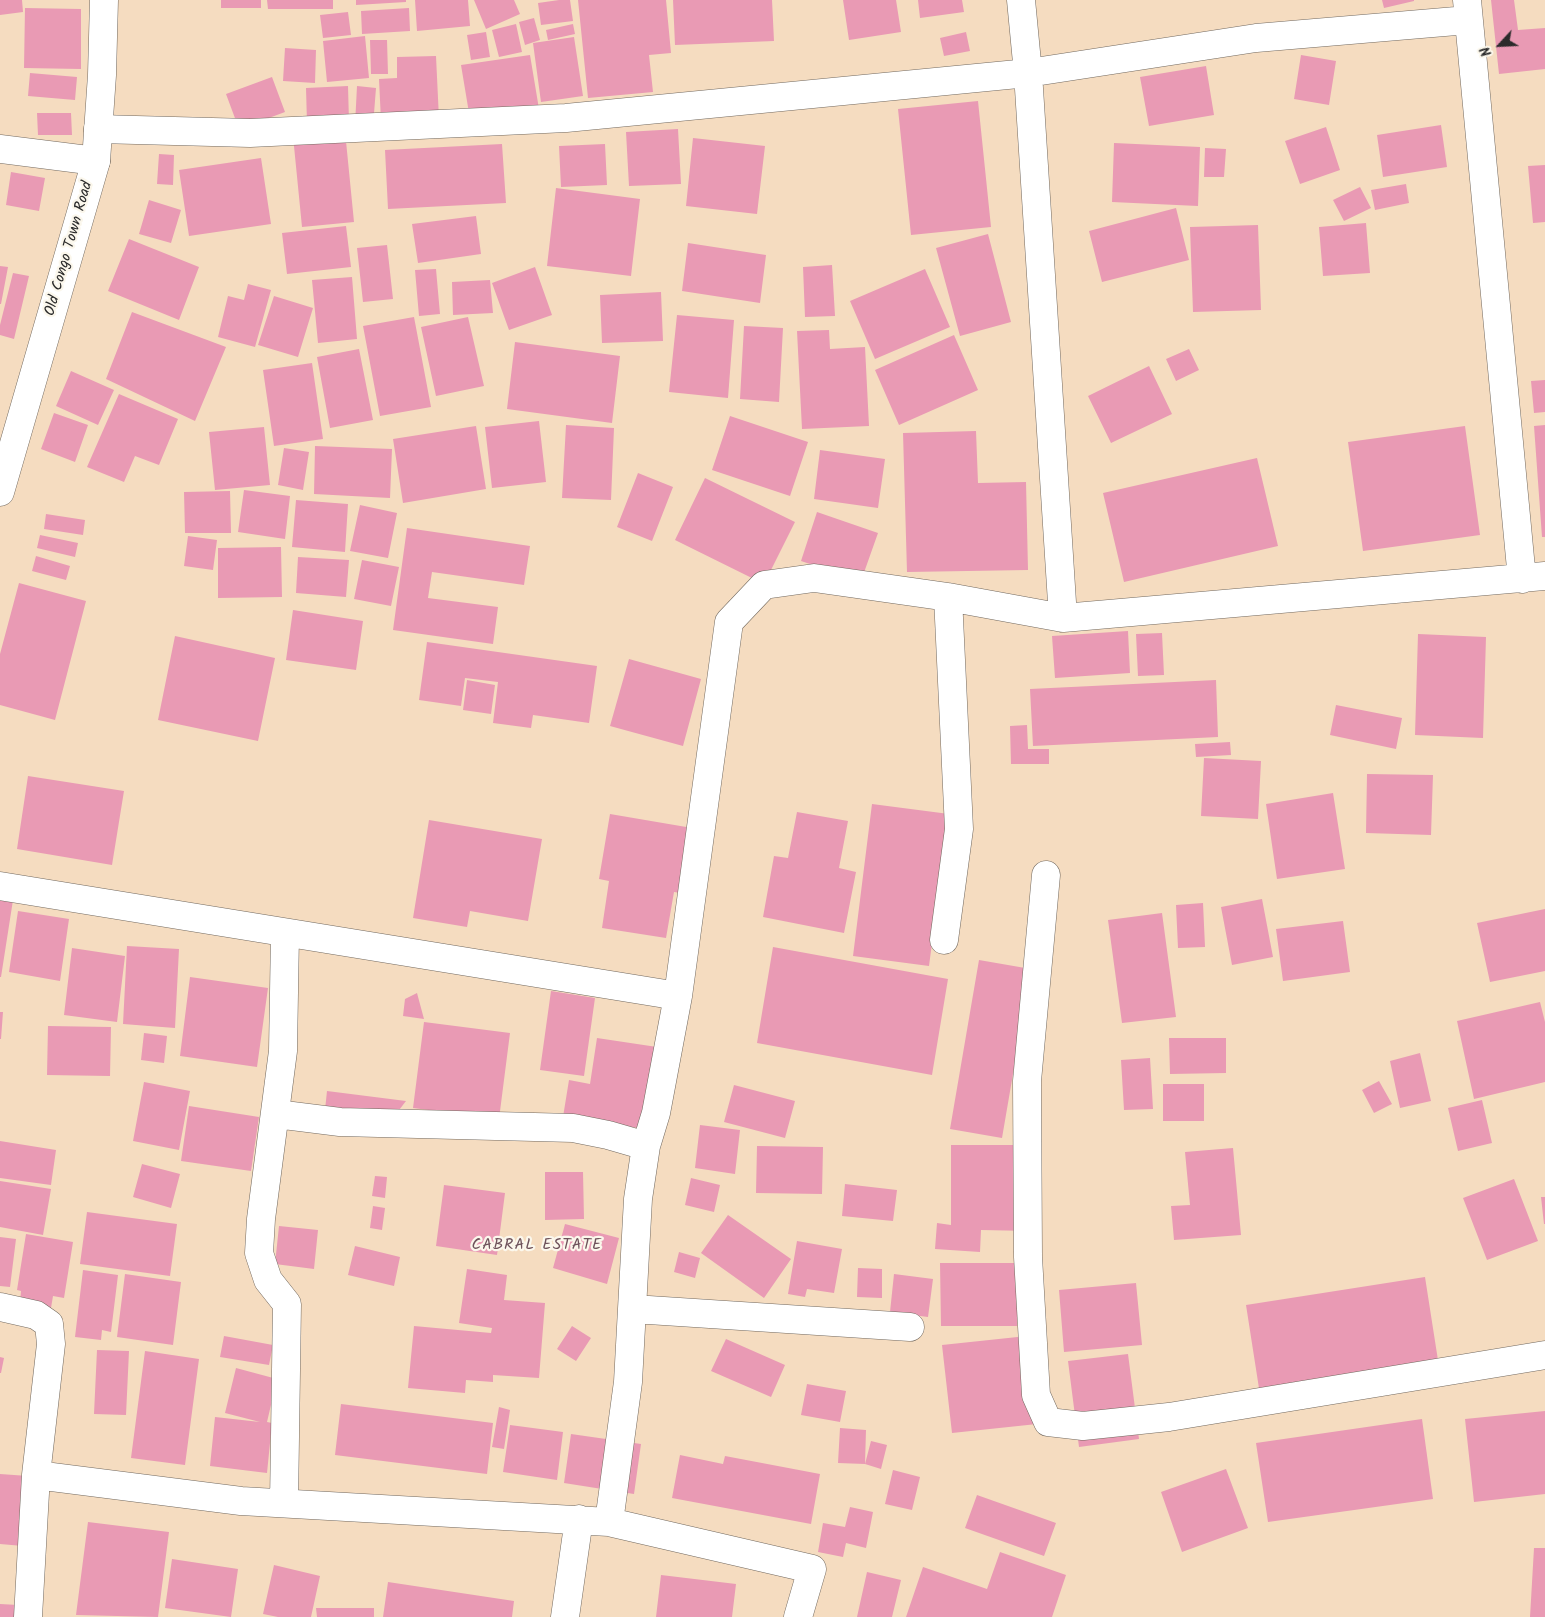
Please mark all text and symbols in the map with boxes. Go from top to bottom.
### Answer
north arrow [1475,20,1525,70]
text: N [1475,43,1498,60]
street label: Old Congo Town Road [42,180,98,318]
district label: CABRAL ESTATE [470,1236,604,1256]

